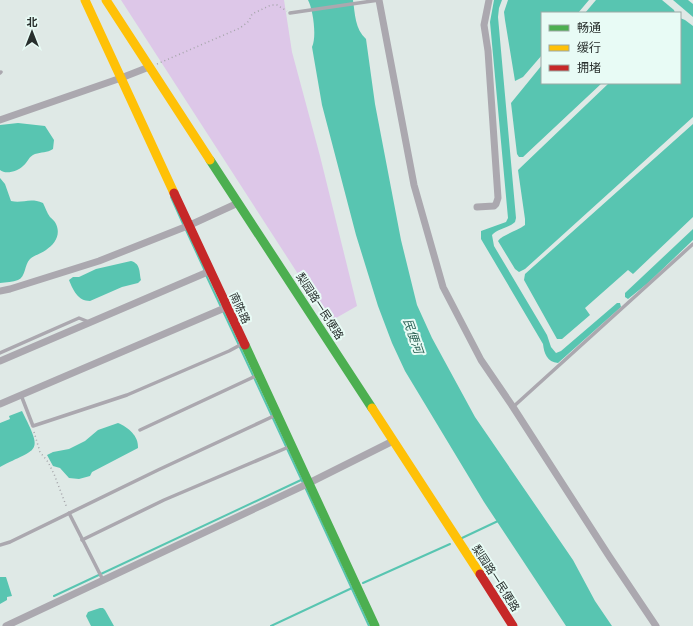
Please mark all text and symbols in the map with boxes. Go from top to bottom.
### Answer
north arrow [12,12,52,52]
legend [541,12,681,84]
text: 北 [27,15,38,29]
text: 畅通 [577,20,601,36]
text: 缓行 [577,40,601,56]
text: 拥堵 [577,60,601,76]
street label: 梨园路一民便路 [293,270,347,342]
street label: 南陈路 [227,290,253,326]
water label: 民便河 [400,316,427,358]
street label: 梨园路一民便路 [469,542,523,614]

